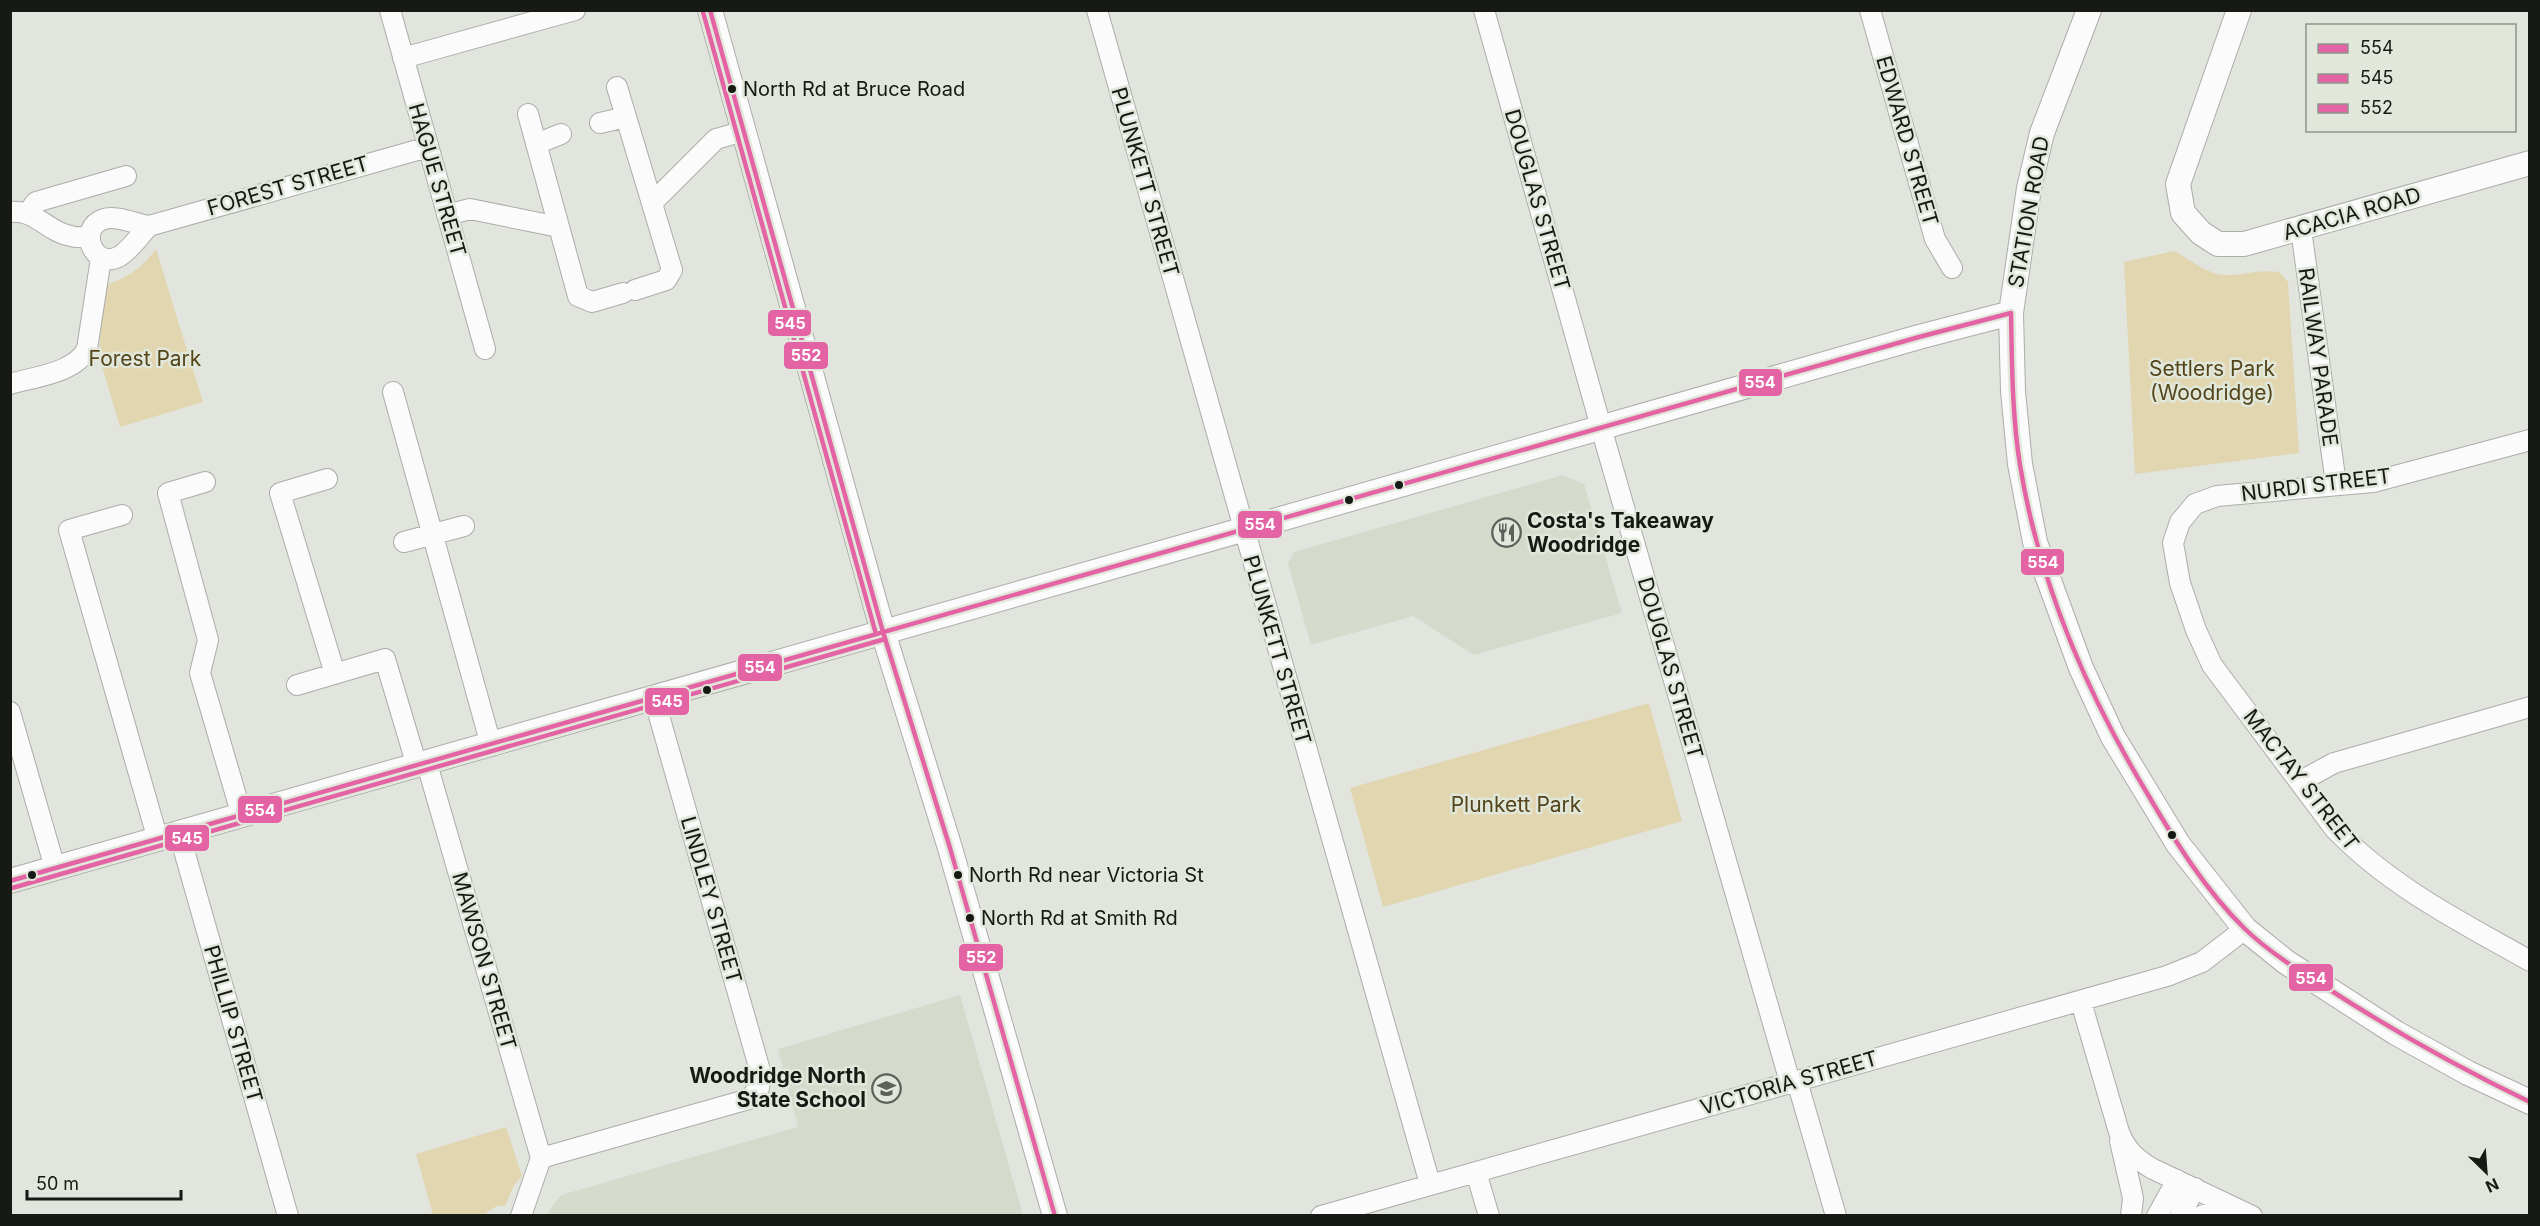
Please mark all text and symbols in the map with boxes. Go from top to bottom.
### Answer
legend [2306,24,2516,132]
text: 554 [2360,37,2394,58]
street label: EDWARD STREET [1871,53,1944,229]
text: 545 [2360,67,2394,88]
place label: North Rd at Bruce Road [743,77,965,101]
marker: North Rd at Bruce Road [726,83,738,95]
street label: PLUNKETT STREET [1106,84,1184,279]
text: 552 [2360,97,2393,118]
street label: HAGUE STREET [404,100,471,260]
street label: DOUGLAS STREET [1500,106,1575,293]
street label: STATION ROAD [2003,134,2054,290]
street label: FOREST STREET [204,151,372,221]
street label: ACACIA ROAD [2280,182,2424,245]
street label: RAILWAY PARADE [2294,266,2343,448]
line badge: 545 [767,309,812,337]
text: 545 [774,313,806,333]
line badge: 552 [783,341,829,370]
text: 552 [791,345,821,365]
park label: Forest Park [89,346,202,371]
park label: Settlers Park (Woodridge) [2149,356,2276,405]
line badge: 554 [1738,368,1783,397]
text: 554 [1744,372,1776,392]
street label: NURDI STREET [2239,463,2392,506]
unlabelled marker [1393,479,1405,491]
unlabelled marker [1343,494,1355,506]
place label: Costa's Takeaway Woodridge [1527,508,1714,557]
line badge: 554 [1237,510,1283,539]
text: 554 [1244,514,1276,534]
restaurant icon: Costa's Takeaway Woodridge [1490,517,1522,549]
line badge: 554 [2020,548,2065,576]
street label: PLUNKETT STREET [1238,552,1316,747]
text: 554 [2027,552,2059,572]
street label: DOUGLAS STREET [1633,574,1708,761]
line badge: 554 [737,653,783,682]
text: 554 [744,657,776,677]
unlabelled marker [701,684,713,696]
line badge: 545 [644,687,690,716]
text: 545 [651,691,683,711]
street label: MACTAY STREET [2239,704,2364,855]
park label: Plunkett Park [1451,792,1582,817]
line badge: 554 [237,795,283,824]
text: 554 [244,800,276,820]
street label: LINDLEY STREET [676,814,747,986]
line badge: 545 [164,824,210,852]
text: 545 [171,828,203,848]
unlabelled marker [2166,829,2178,841]
place label: North Rd near Victoria St [969,863,1204,887]
unlabelled marker [26,869,38,881]
street label: MAWSON STREET [447,869,522,1053]
marker: North Rd near Victoria St [952,869,964,881]
place label: North Rd at Smith Rd [981,906,1178,930]
marker: North Rd at Smith Rd [964,912,976,924]
street label: PHILLIP STREET [199,942,268,1106]
line badge: 552 [958,943,1004,972]
text: 552 [966,947,996,967]
line badge: 554 [2288,963,2334,992]
text: 554 [2295,968,2327,988]
street label: VICTORIA STREET [1697,1045,1880,1120]
place label: Woodridge North State School [689,1063,866,1112]
school or university icon: Woodridge North State School [871,1072,903,1104]
north arrow [2456,1142,2516,1202]
scale bar [27,1163,182,1201]
text: 50 m [36,1173,79,1194]
text: N [2483,1174,2502,1197]

